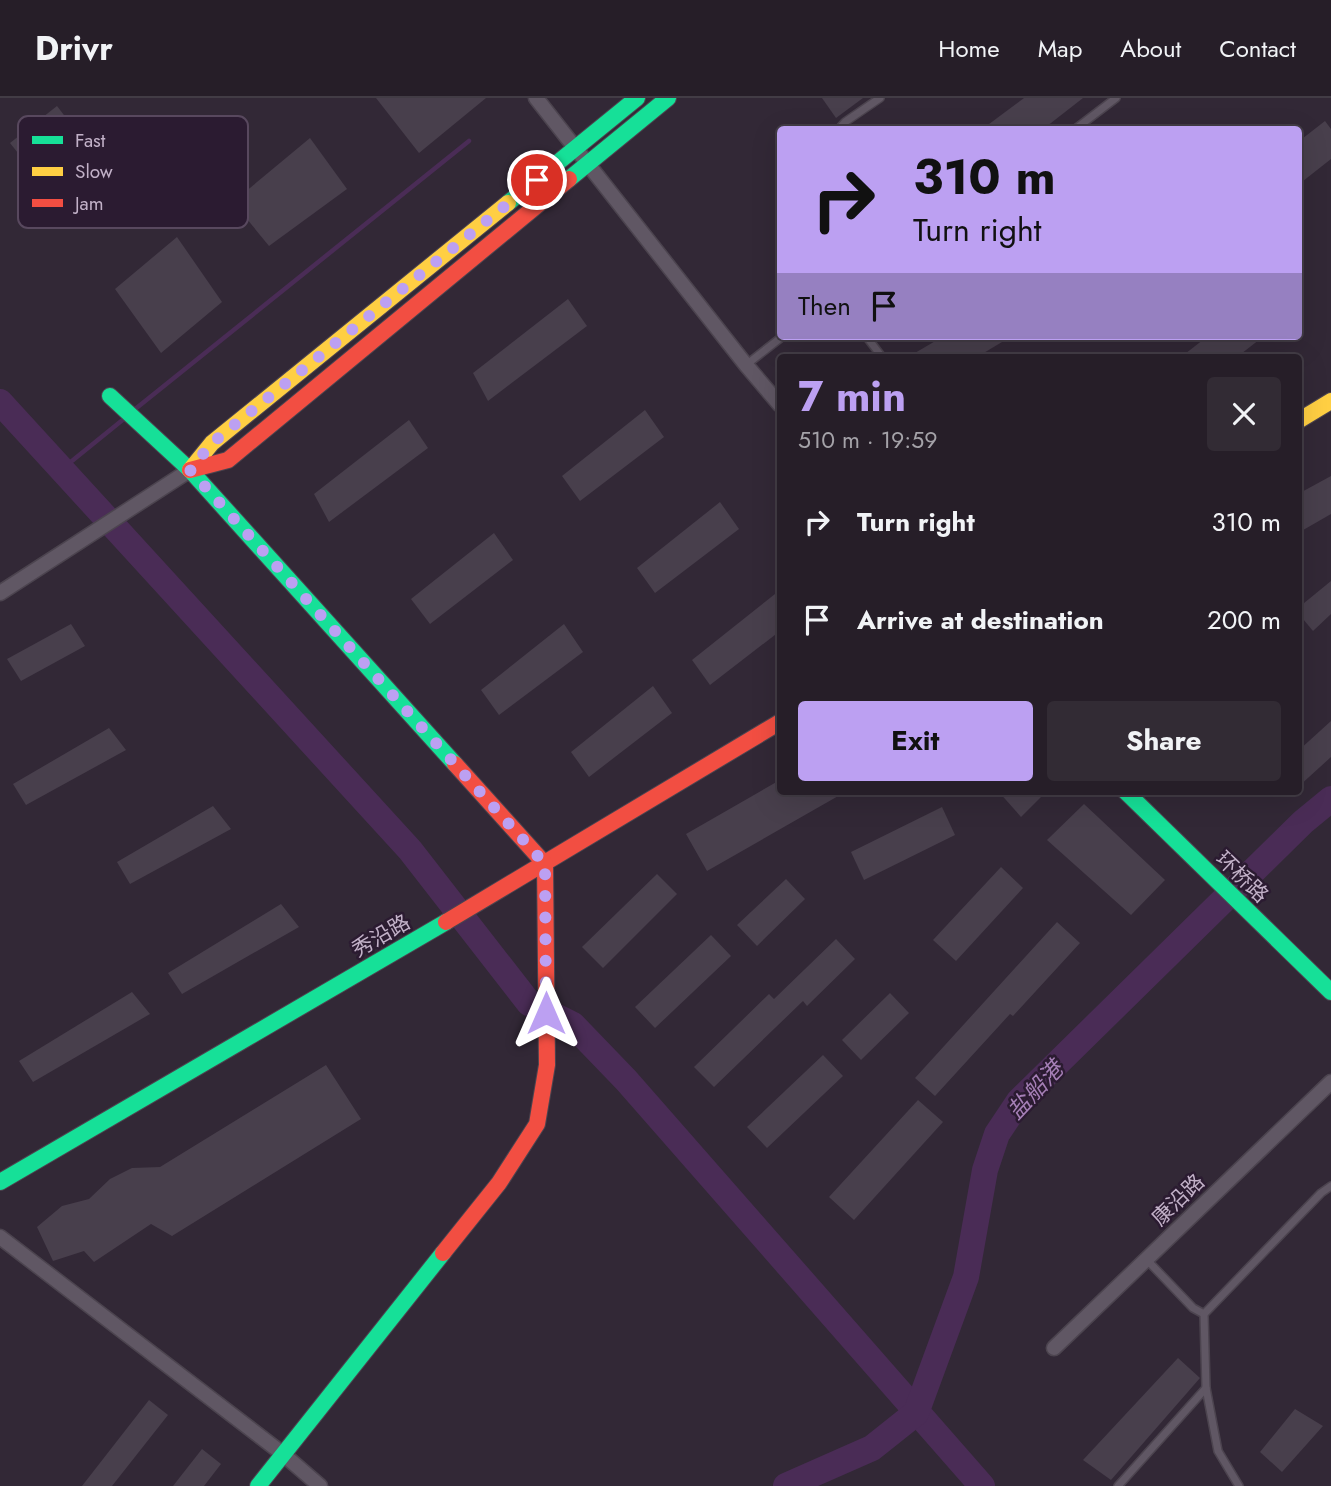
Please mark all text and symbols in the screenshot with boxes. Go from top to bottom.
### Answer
text: Drivr [35,25,113,72]
text: Home [938,31,1000,66]
text: Map [1038,31,1082,66]
text: About [1120,31,1181,66]
text: Contact [1219,31,1296,66]
legend [18,116,248,228]
text: Fast [75,127,106,154]
text: 310 m [913,142,1056,212]
pin [507,150,567,210]
icon: right [798,154,889,245]
text: Slow [75,158,113,185]
icon: arrive [518,161,556,199]
text: Jam [72,190,104,217]
text: Turn right [913,207,1042,253]
text: Then [798,287,851,325]
icon: arrive [865,287,903,325]
text: 7 min [798,366,906,427]
button: close [1207,377,1281,451]
text: 510 m · 19:59 [798,423,937,457]
icon: right [798,503,836,541]
text: Turn right [857,503,975,541]
text: 310 m [1211,503,1281,541]
icon: arrive [798,601,836,639]
text: Arrive at destination [857,601,1104,639]
text: 200 m [1207,601,1281,639]
button: Exit [798,701,1033,781]
button: Share [1047,701,1281,781]
street label: 环桥路 [1209,844,1275,910]
street label: 秀沿路 [346,907,416,965]
position arrow [509,976,583,1050]
water label: 盐船港 [999,1051,1073,1127]
street label: 康沿路 [1145,1167,1211,1233]

